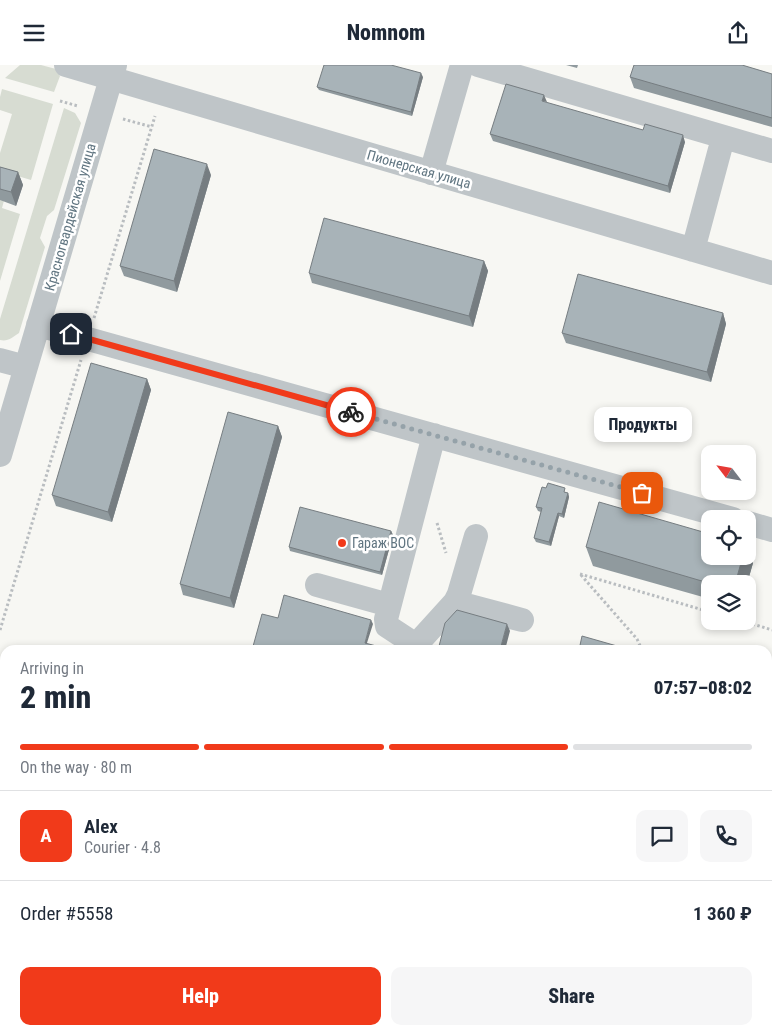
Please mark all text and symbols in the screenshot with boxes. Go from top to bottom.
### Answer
icon: menu [20,19,48,47]
icon: share [724,19,752,47]
text: Nomnom [347,20,425,45]
street label: Красногвардейская улица [41,141,99,293]
street label: Пионерская улица [365,147,473,191]
pin [50,313,92,355]
icon: home [57,320,85,348]
courier [326,387,376,437]
icon: bike [337,398,365,426]
callout: Продукты [593,408,691,443]
text: Продукты [609,415,677,434]
north arrow [701,445,756,500]
map controls [701,445,756,630]
pin [621,472,663,514]
icon: bag [628,479,656,507]
button: locate [701,510,756,565]
place label: Гараж ВОС [352,535,414,551]
marker: Гараж ВОС [336,537,348,549]
button: layers [701,575,756,630]
text: Arriving in [20,659,84,678]
text: 07:57–08:02 [654,676,752,699]
text: 2 min [20,678,91,716]
text: On the way · 80 m [20,758,132,777]
button: chat [636,810,688,862]
button: phone [700,810,752,862]
text: Alex [84,815,118,838]
text: A [40,824,52,847]
text: Courier · 4.8 [84,838,161,857]
text: Order #5558 [20,902,113,925]
text: 1 360 ₽ [693,902,752,925]
button: Help [20,967,381,1025]
button: Share [391,967,752,1025]

